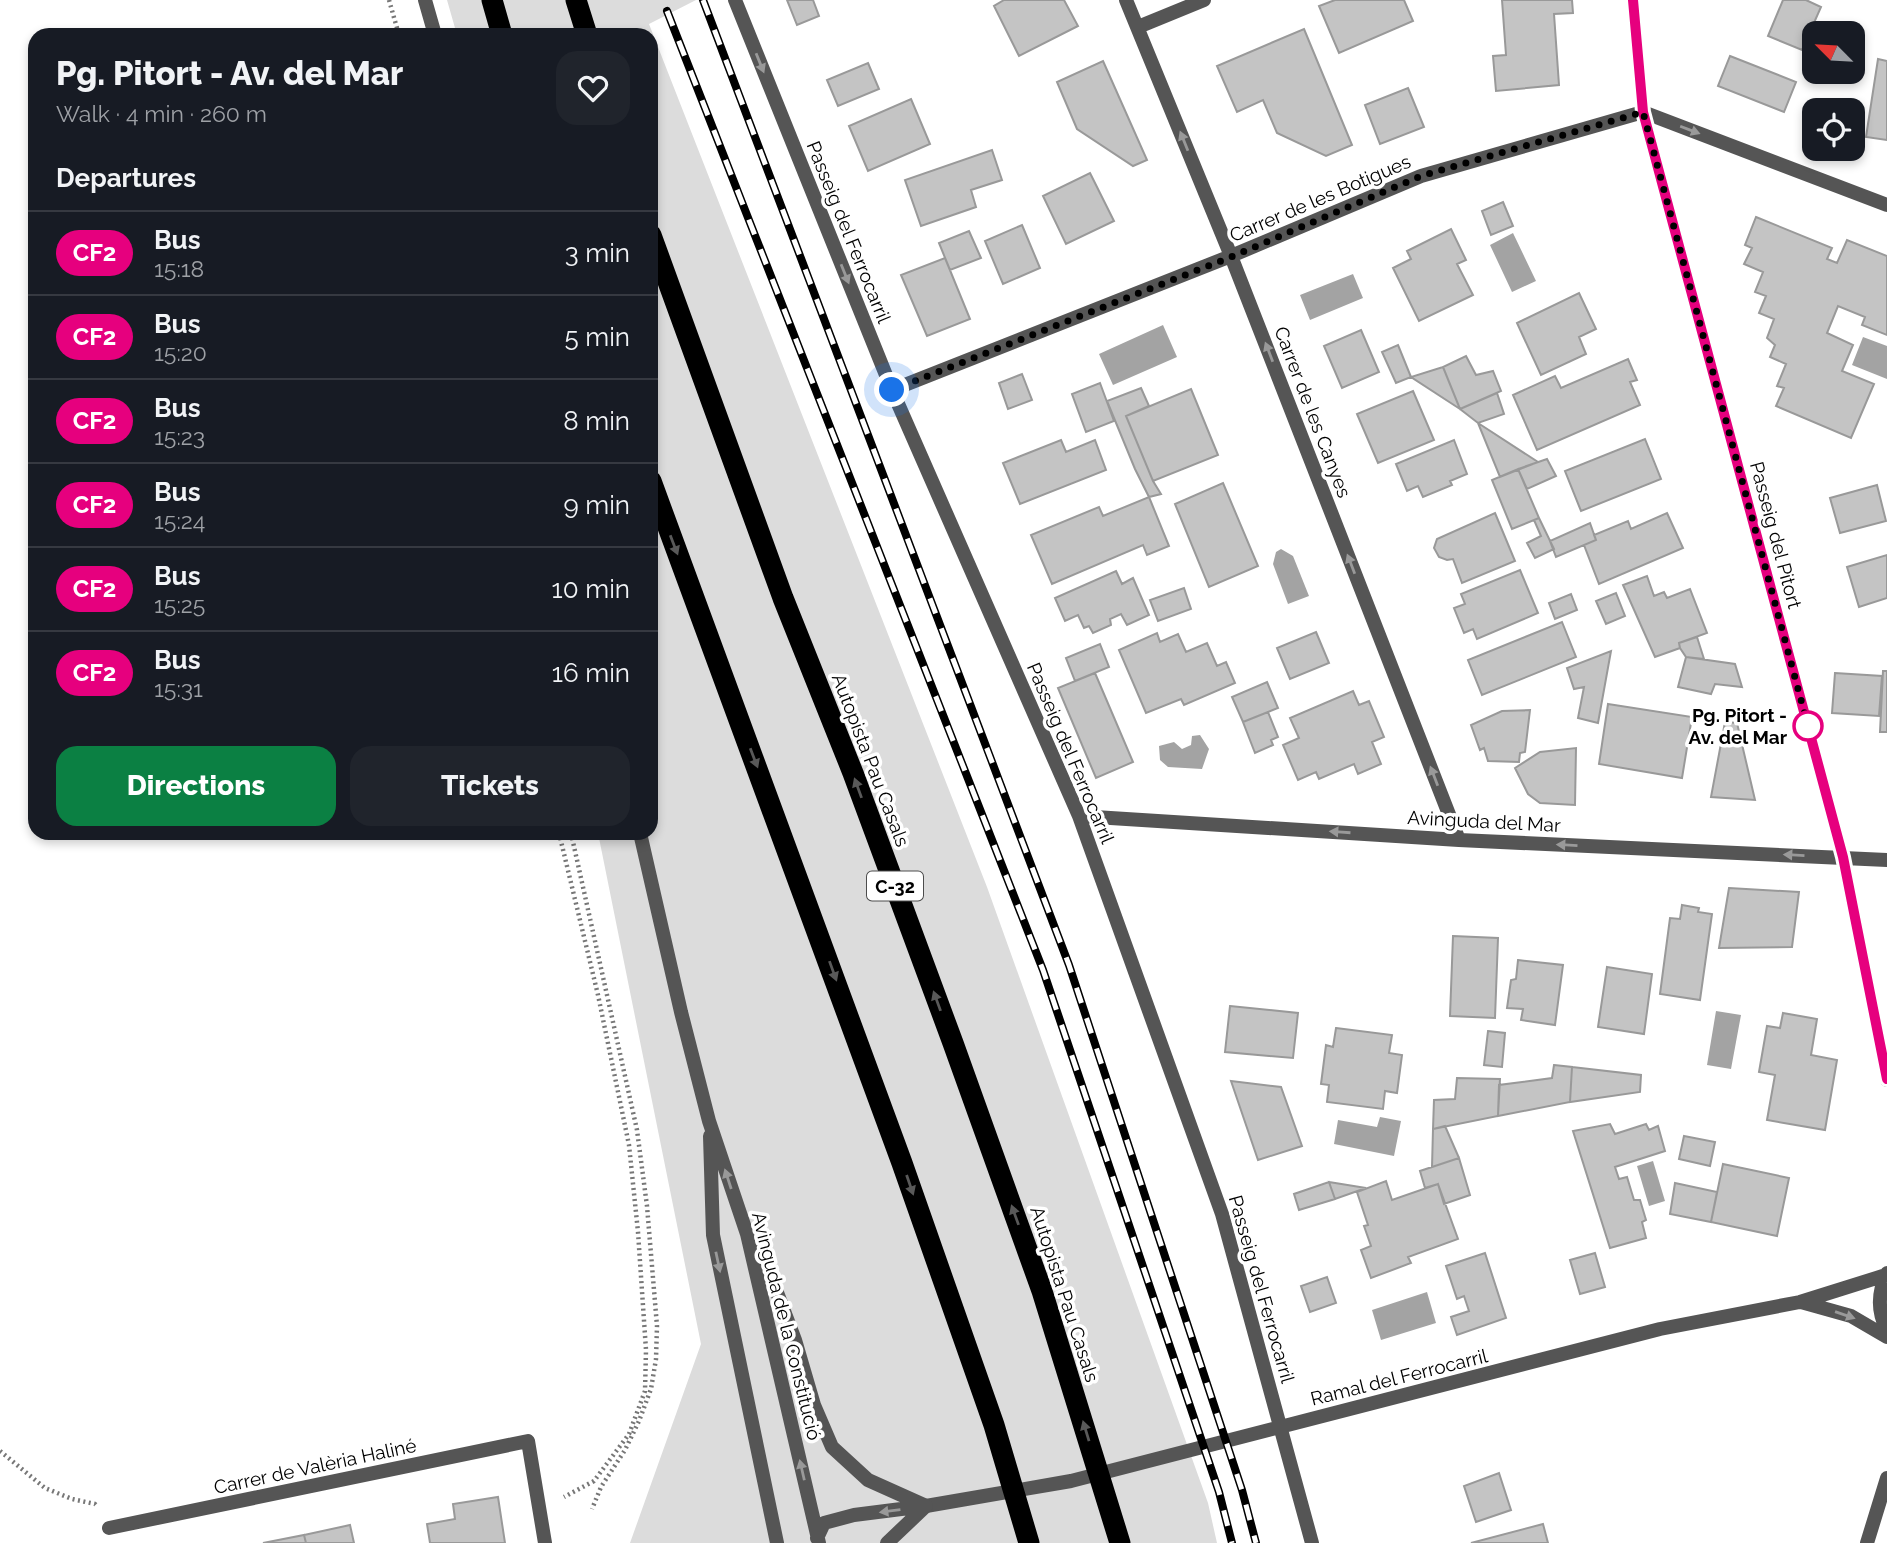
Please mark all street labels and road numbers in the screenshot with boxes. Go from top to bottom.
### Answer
street label: Passeig del Ferrocarril [802,138,896,327]
street label: Carrer de les Botigues [1226,150,1414,246]
street label: Carrer de les Canyes [1270,323,1356,501]
street label: Passeig del Pitort [1746,459,1806,611]
street label: Passeig del Ferrocarril [1023,659,1119,847]
street label: Autopista Pau Casals [828,670,914,850]
street label: Avinguda del Mar [1407,806,1562,836]
road number: C-32 [867,872,923,900]
street label: Passeig del Ferrocarril [1225,1193,1300,1386]
street label: Autopista Pau Casals [1026,1203,1104,1385]
street label: Avinguda de la Constitució [748,1210,826,1442]
street label: Ramal del Ferrocarril [1308,1344,1491,1410]
street label: Carrer de Valèria Haliné [212,1434,418,1498]

